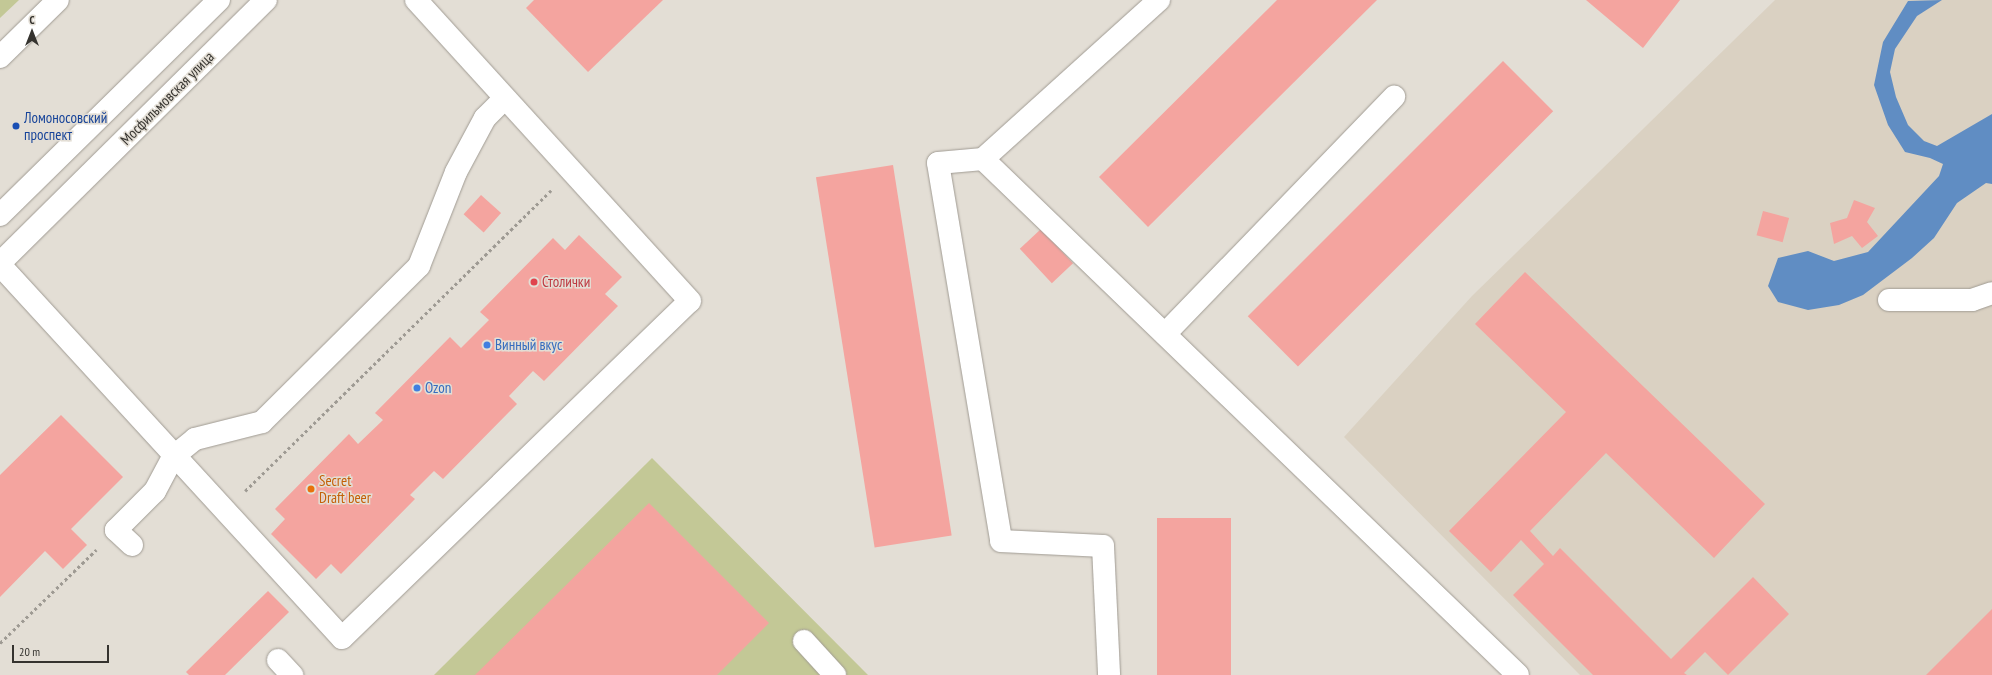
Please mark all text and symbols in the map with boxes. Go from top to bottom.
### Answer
north arrow [12,12,52,52]
text: С [29,13,35,27]
street label: Мосфильмовская улица [116,47,218,149]
place label: Ломоносовский проспект [24,108,107,143]
marker: Ломоносовский проспект [11,121,21,131]
place label: Столички [542,273,590,291]
marker: Столички [529,277,539,287]
place label: Винный вкус [495,336,562,354]
marker: Винный вкус [482,340,492,350]
place label: Ozon [425,379,451,397]
marker: Ozon [412,383,422,393]
place label: Secret Draft beer [319,471,371,506]
marker: Secret Draft beer [306,484,316,494]
scale bar [14,637,111,663]
text: 20 m [19,644,40,659]

